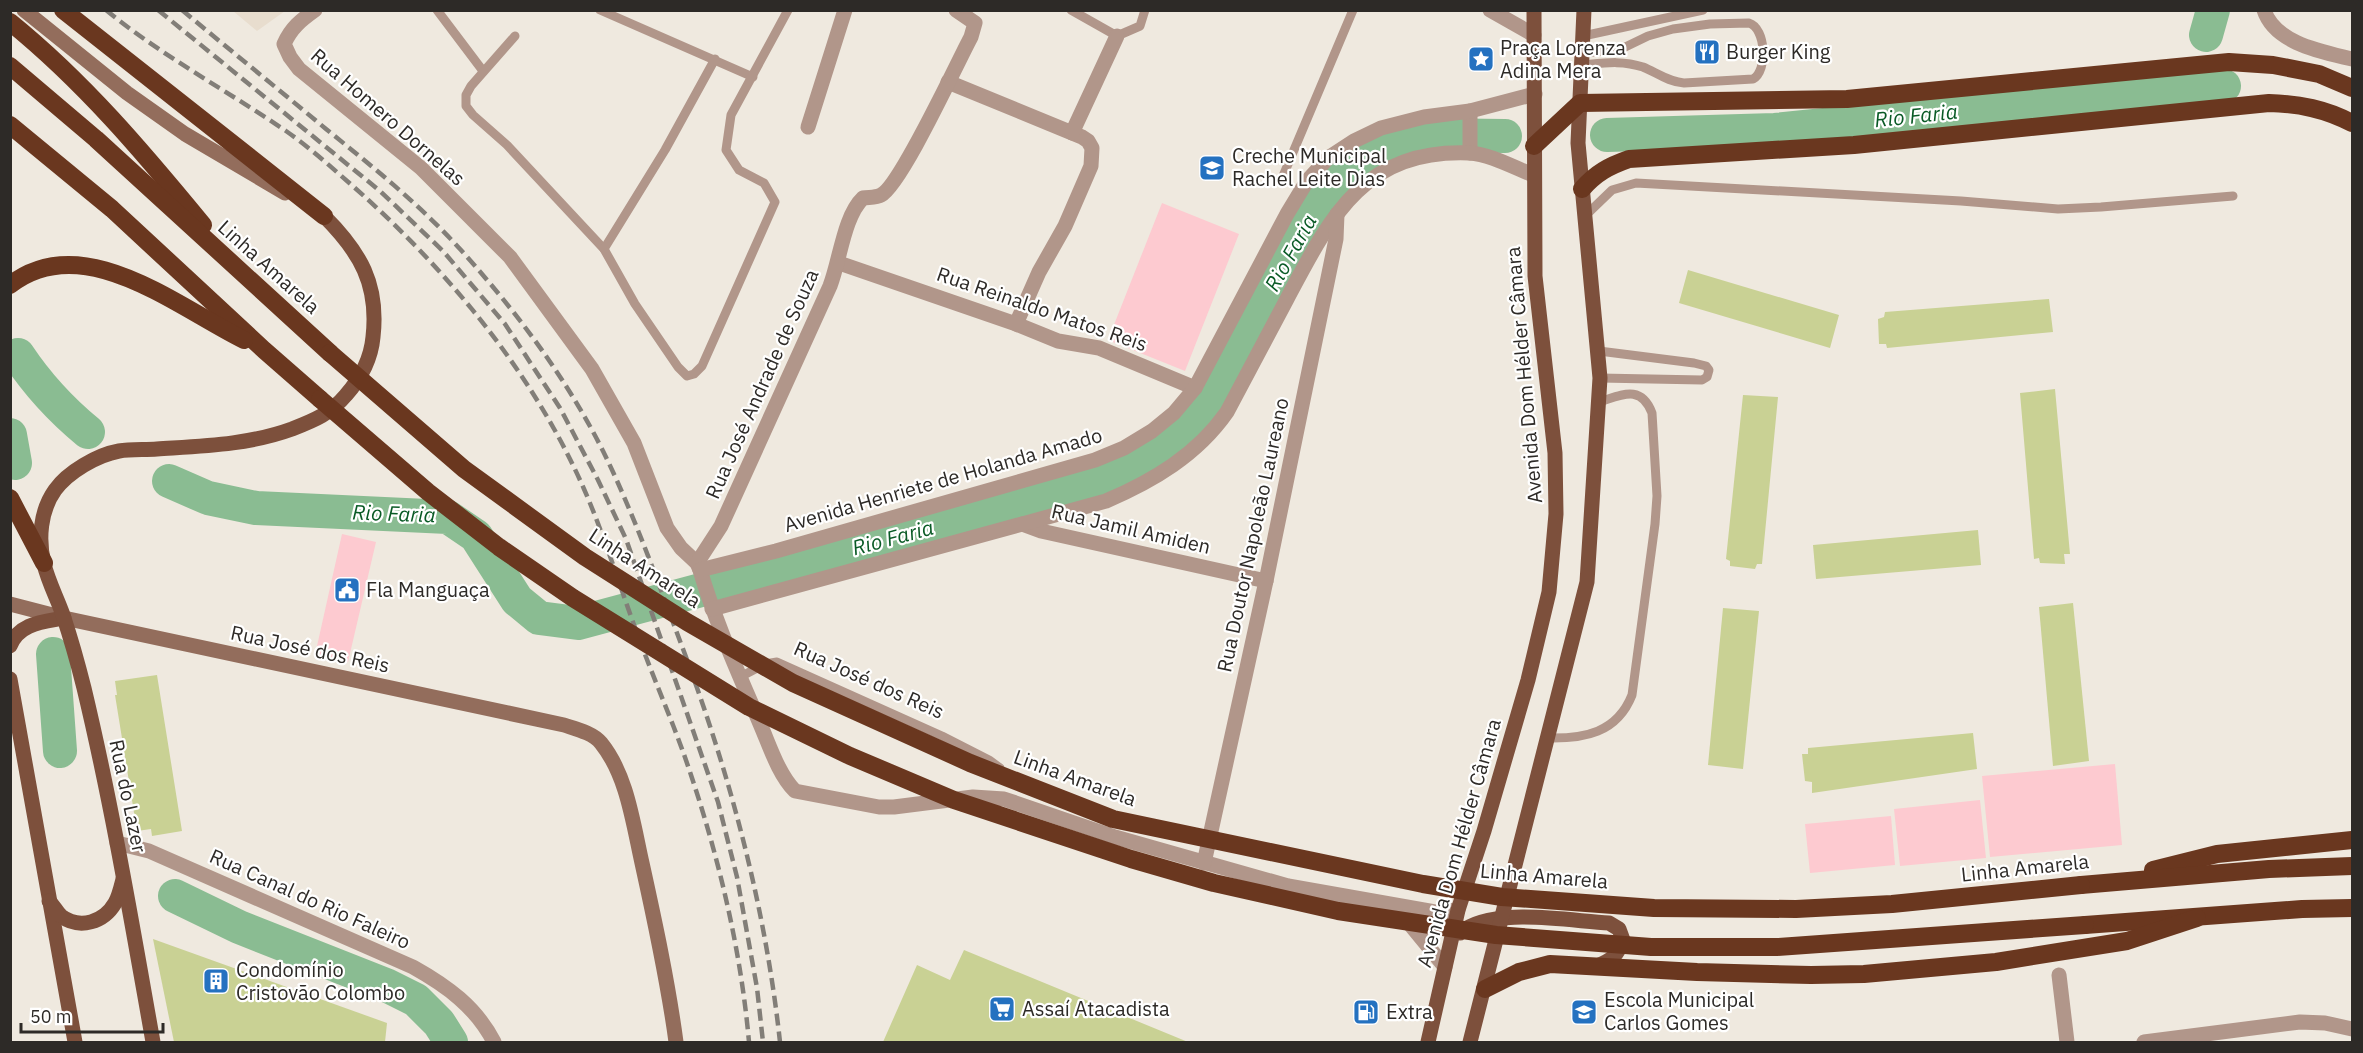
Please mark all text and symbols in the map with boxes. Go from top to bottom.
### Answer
place label: Praça Lorenza Adina Mera [1500,34,1626,84]
restaurant icon: Burger King [1692,37,1722,67]
place label: Burger King [1726,38,1831,65]
street label: Rua Homero Dornelas [305,42,471,191]
place icon: Praça Lorenza Adina Mera [1466,44,1496,74]
water label: Rio Faria [1873,97,1959,133]
place label: Creche Municipal Rachel Leite Dias [1232,142,1387,192]
school or university icon: Creche Municipal Rachel Leite Dias [1197,153,1227,183]
water label: Rio Faria [1258,209,1323,296]
street label: Linha Amarela [213,214,326,320]
street label: Avenida Dom Hélder Câmara [1499,245,1548,505]
street label: Rua Reinaldo Matos Reis [933,260,1151,357]
street label: Rua José Andrade de Souza [699,264,825,503]
street label: Rua Doutor Napoleão Laureano [1210,395,1295,675]
street label: Avenida Henriete de Holanda Amado [781,421,1105,538]
street label: Rua Jamil Amiden [1049,497,1213,560]
water label: Rio Faria [352,498,436,528]
water label: Rio Faria [849,513,937,561]
street label: Linha Amarela [584,521,707,614]
public building icon: Fla Manguaça [332,575,362,605]
place label: Fla Manguaça [366,576,490,603]
street label: Rua José dos Reis [228,618,392,679]
street label: Rua José dos Reis [790,634,949,725]
street label: Avenida Dom Hélder Câmara [1410,715,1507,970]
street label: Rua do Lazer [103,737,154,855]
street label: Linha Amarela [1010,743,1140,812]
street label: Rua Canal do Rio Faleiro [206,842,415,955]
street label: Linha Amarela [1960,847,2091,888]
street label: Linha Amarela [1479,856,1610,895]
place label: Condomínio Cristovão Colombo [236,956,405,1006]
building icon: Condomínio Cristovão Colombo [201,966,231,996]
place label: Escola Municipal Carlos Gomes [1604,986,1754,1036]
supermarket icon: Assaí Atacadista [987,994,1017,1024]
place label: Assaí Atacadista [1022,995,1170,1022]
scale bar [21,996,164,1034]
fuel station icon: Extra [1351,997,1381,1027]
school or university icon: Escola Municipal Carlos Gomes [1569,997,1599,1027]
place label: Extra [1386,998,1433,1025]
text: 50 m [30,1005,72,1028]

